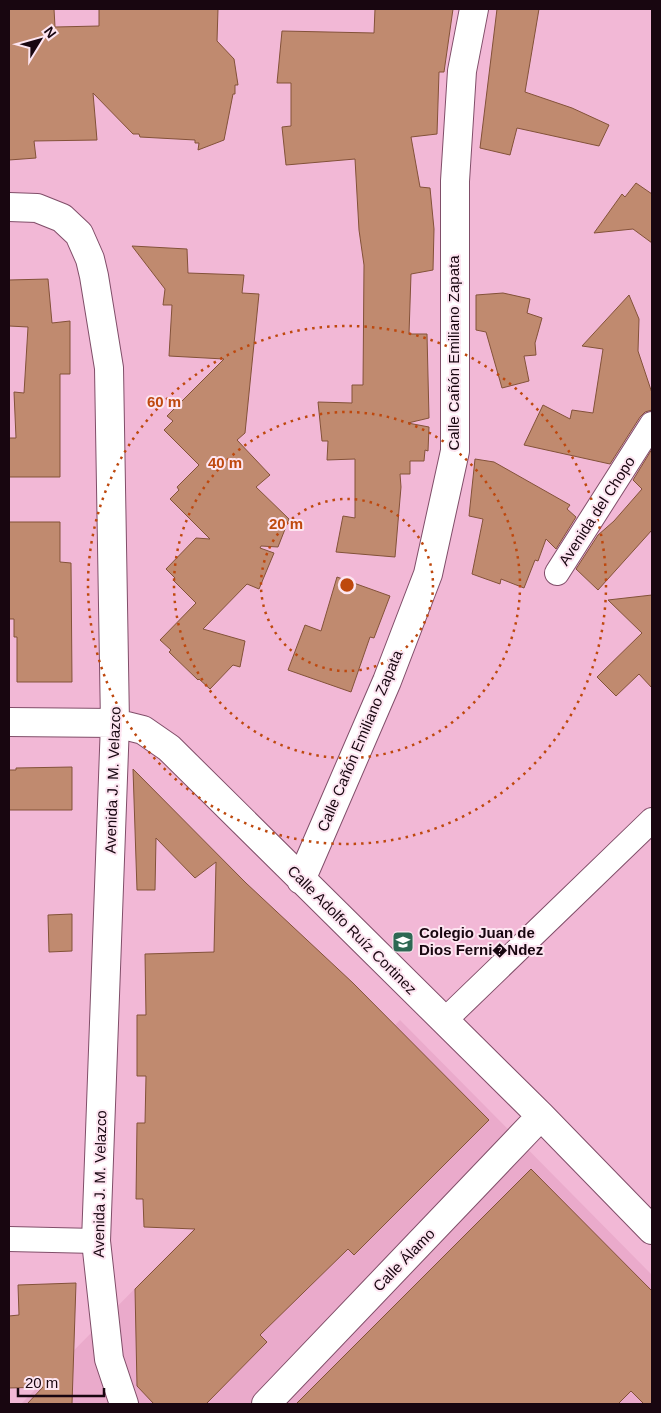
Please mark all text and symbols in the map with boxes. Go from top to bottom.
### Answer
north arrow [15,15,65,65]
text: N [41,23,60,41]
street label: Calle Cañón Emiliano Zapata [445,255,462,451]
text: 60 m [147,393,181,410]
street label: Avenida del Chopo [555,453,638,568]
text: 40 m [208,454,242,471]
text: 20 m [269,515,303,532]
centre of rings [338,576,356,594]
street label: Calle Cañón Emiliano Zapata [314,647,406,834]
street label: Avenida J. M. Velazco [101,706,124,854]
street label: Calle Adolfo Ruíz Cortinez [284,862,420,998]
place label: Colegio Juan de Dios Ferni�Ndez [419,924,543,958]
school or university icon: Colegio Juan de Dios Ferni�Ndez [391,930,415,954]
street label: Avenida J. M. Velazco [90,1110,109,1258]
street label: Calle Álamo [369,1225,438,1295]
scale bar [18,1366,104,1398]
text: 20 m [25,1374,58,1391]

